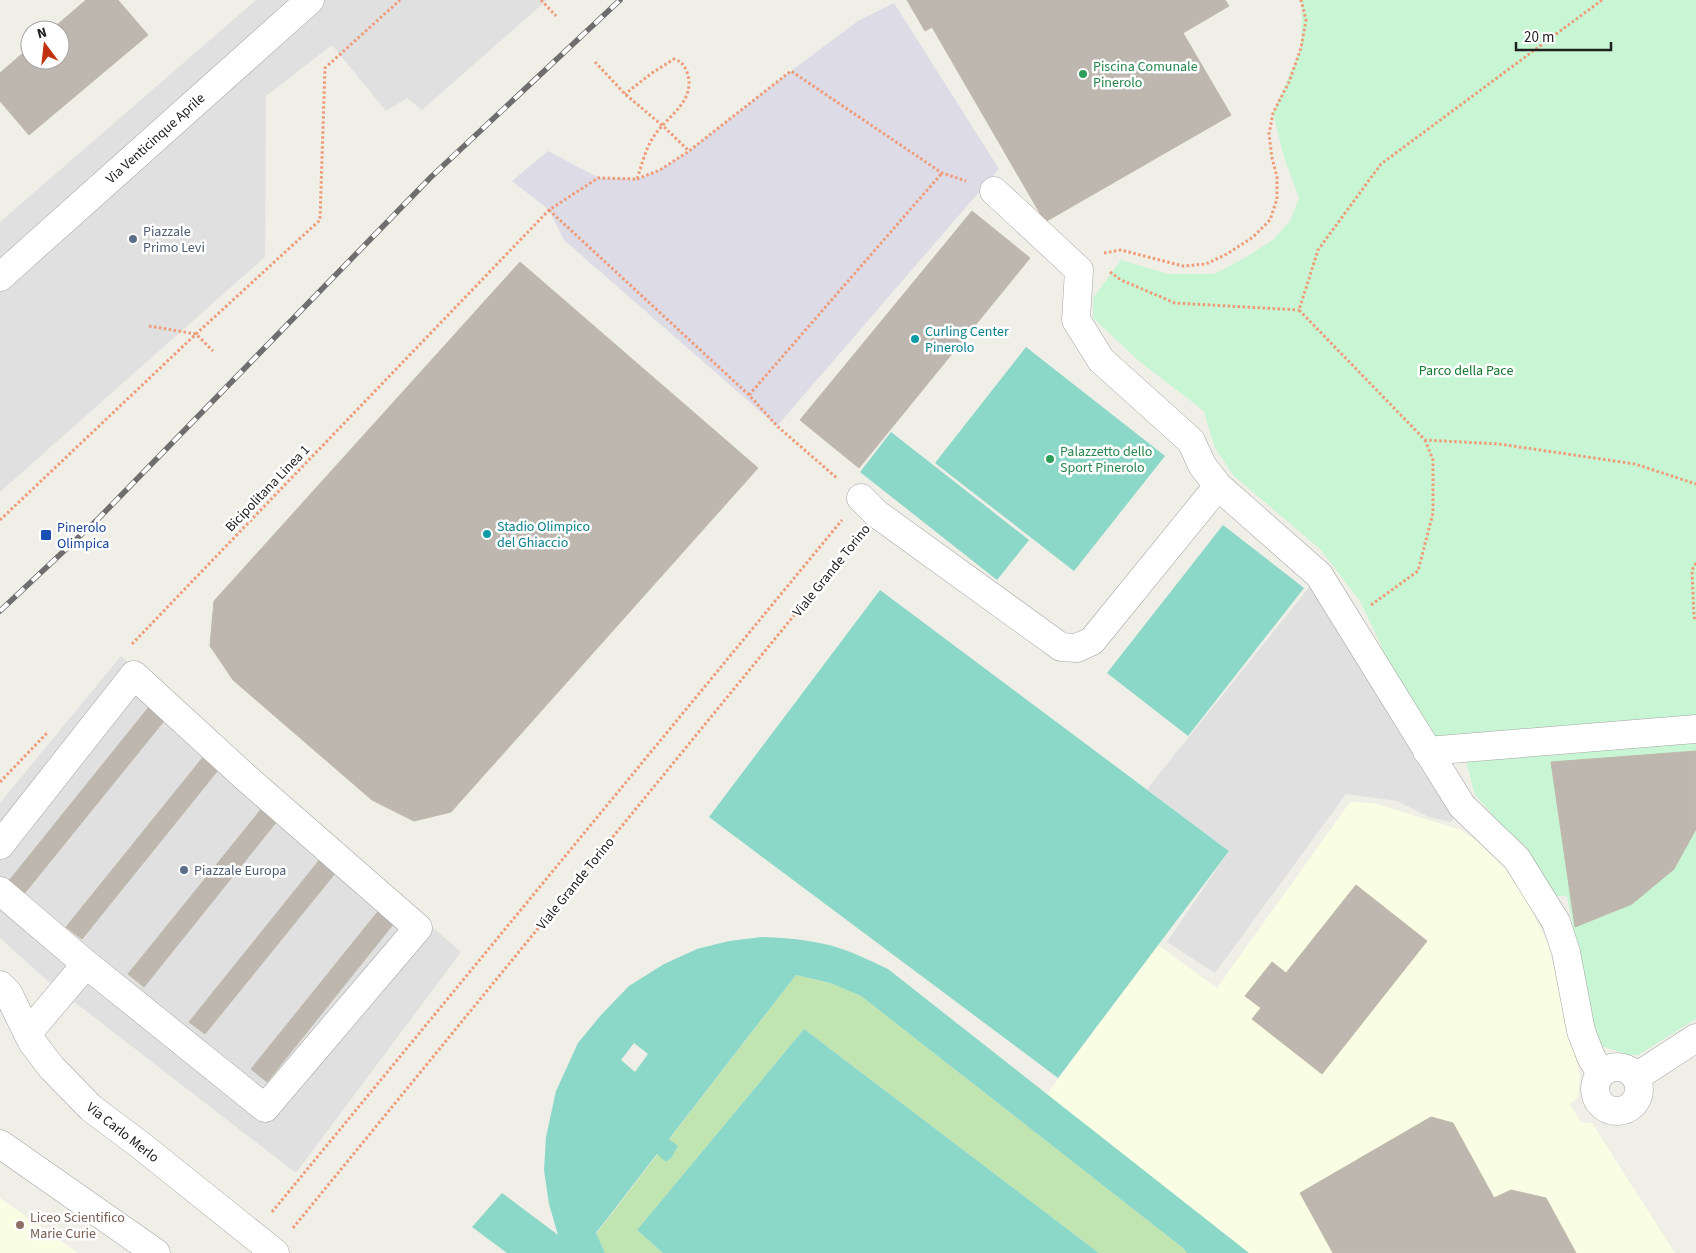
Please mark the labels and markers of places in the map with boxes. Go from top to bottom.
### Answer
place label: Piscina Comunale Pinerolo [1093,57,1198,93]
marker: Piscina Comunale Pinerolo [1077,68,1089,80]
place label: Piazzale Primo Levi [143,222,205,258]
marker: Piazzale Primo Levi [127,233,139,245]
place label: Curling Center Pinerolo [925,322,1009,358]
marker: Curling Center Pinerolo [909,333,921,345]
place label: Palazzetto dello Sport Pinerolo [1060,442,1152,478]
marker: Palazzetto dello Sport Pinerolo [1044,453,1056,465]
place label: Stadio Olimpico del Ghiaccio [497,517,590,553]
place label: Pinerolo Olimpica [57,518,109,554]
marker: Pinerolo Olimpica [39,528,53,542]
marker: Stadio Olimpico del Ghiaccio [481,528,493,540]
place label: Piazzale Europa [194,861,286,881]
marker: Piazzale Europa [178,864,190,876]
place label: Liceo Scientifico Marie Curie [30,1208,125,1244]
marker: Liceo Scientifico Marie Curie [14,1219,26,1231]

